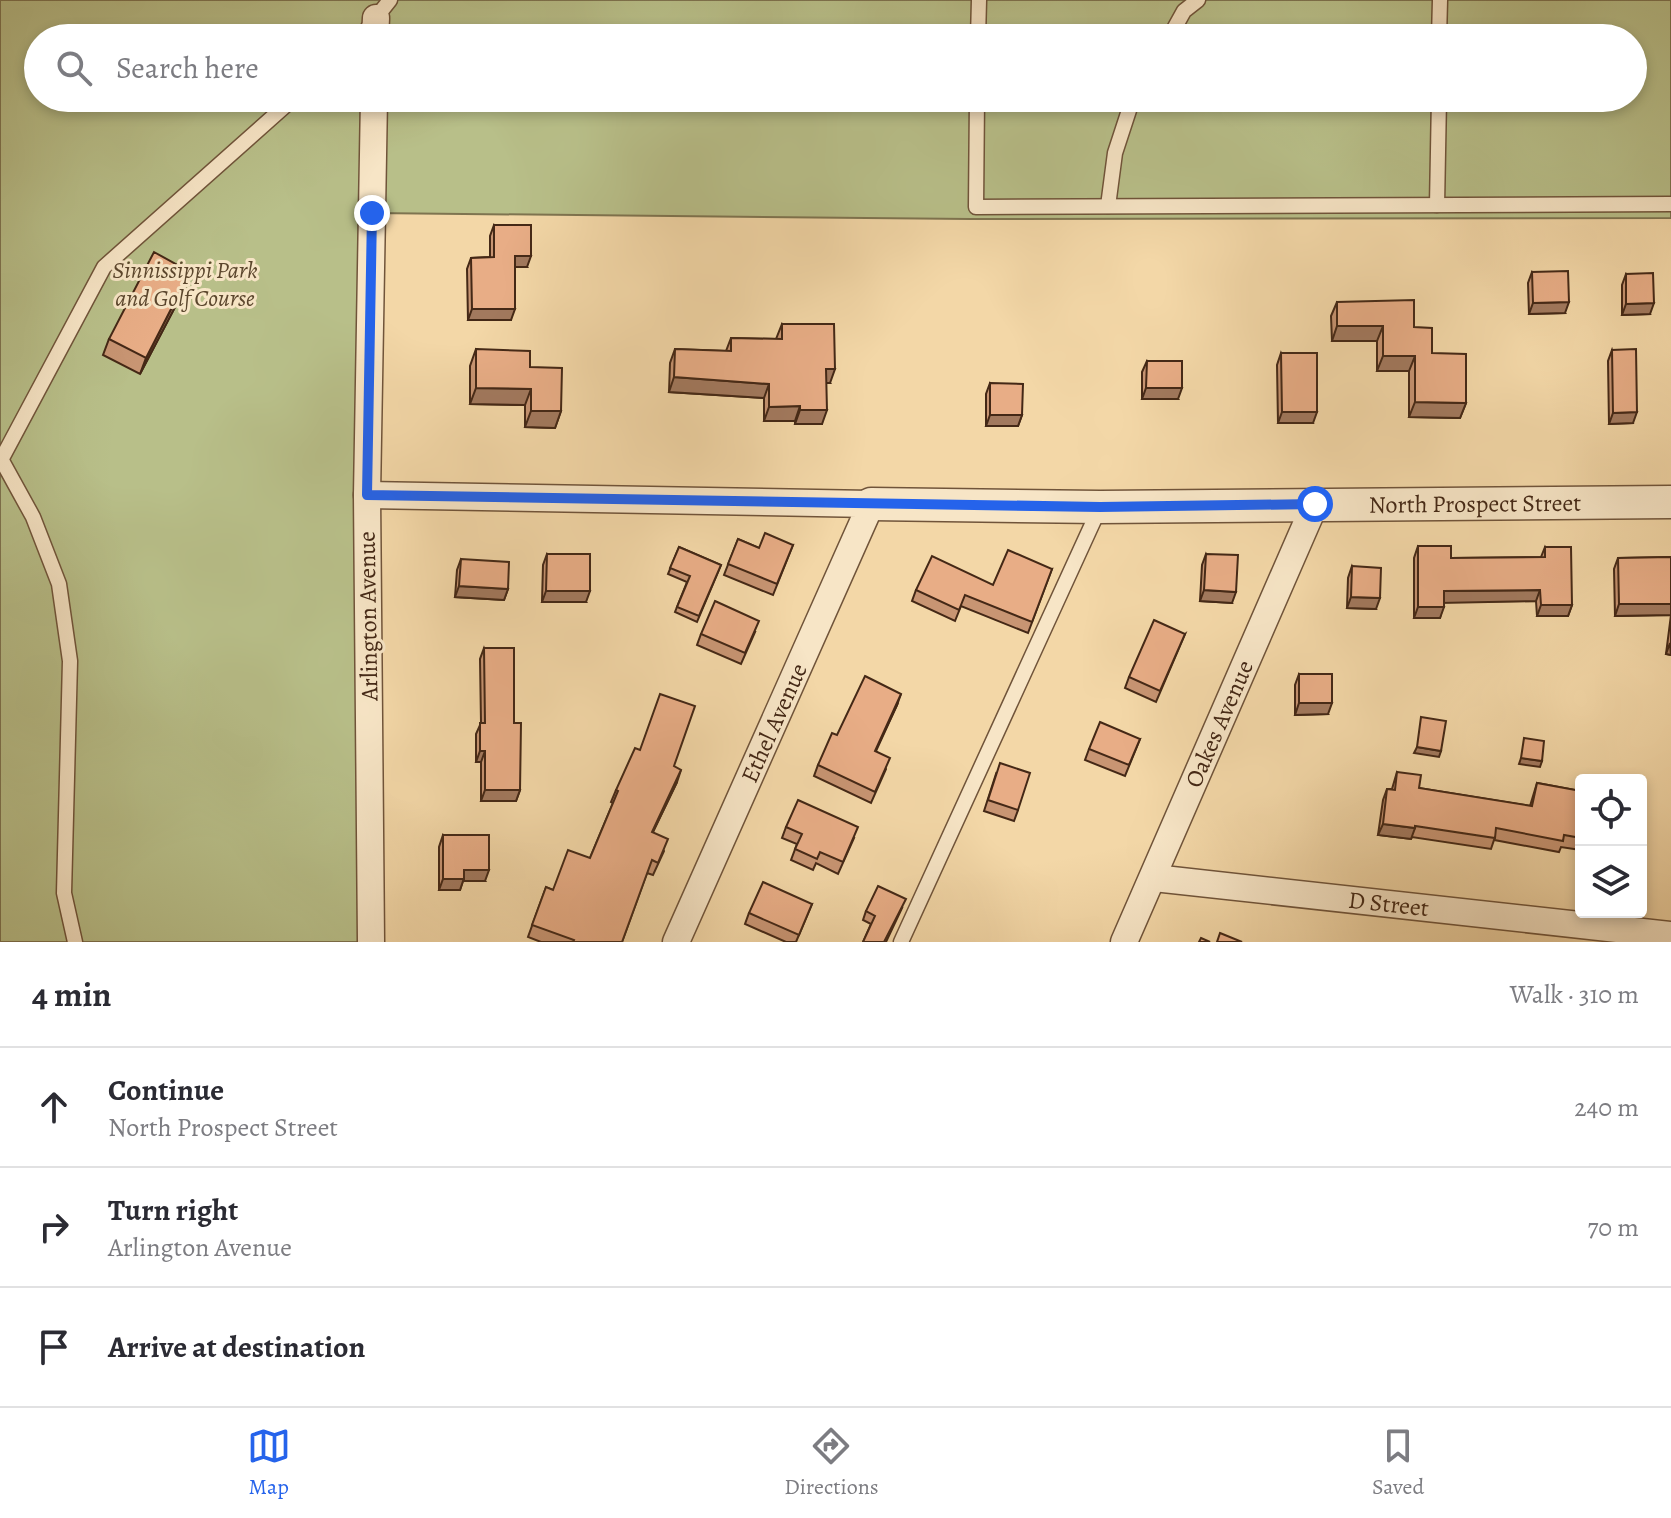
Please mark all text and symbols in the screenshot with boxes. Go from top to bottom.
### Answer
search box [24,24,1647,112]
icon: search [52,46,96,90]
text: Search here [116,48,259,88]
route end [354,195,390,231]
park label: Sinnissippi Park and Golf Course [112,254,258,314]
route start [1297,486,1333,522]
street label: North Prospect Street [1369,487,1581,521]
street label: Arlington Avenue [351,531,385,702]
street label: Oakes Avenue [1177,655,1261,793]
street label: Ethel Avenue [733,658,815,788]
map controls [1575,774,1647,918]
button: locate [1575,774,1647,846]
button: layers [1575,846,1647,918]
street label: D Street [1347,884,1431,924]
text: 4 min [32,971,111,1018]
text: Walk · 310 m [1510,977,1639,1012]
text: Continue [108,1070,224,1110]
icon: ahead [32,1085,76,1129]
text: 240 m [1574,1090,1639,1125]
text: North Prospect Street [108,1110,338,1145]
text: Turn right [108,1190,238,1230]
icon: right [32,1205,76,1249]
text: 70 m [1587,1210,1639,1245]
text: Arlington Avenue [108,1230,292,1265]
icon: arrive [32,1325,76,1369]
text: Arrive at destination [108,1327,365,1367]
tab: Map [247,1424,291,1502]
tab: Directions [784,1424,879,1502]
tab: Saved [1372,1424,1424,1502]

